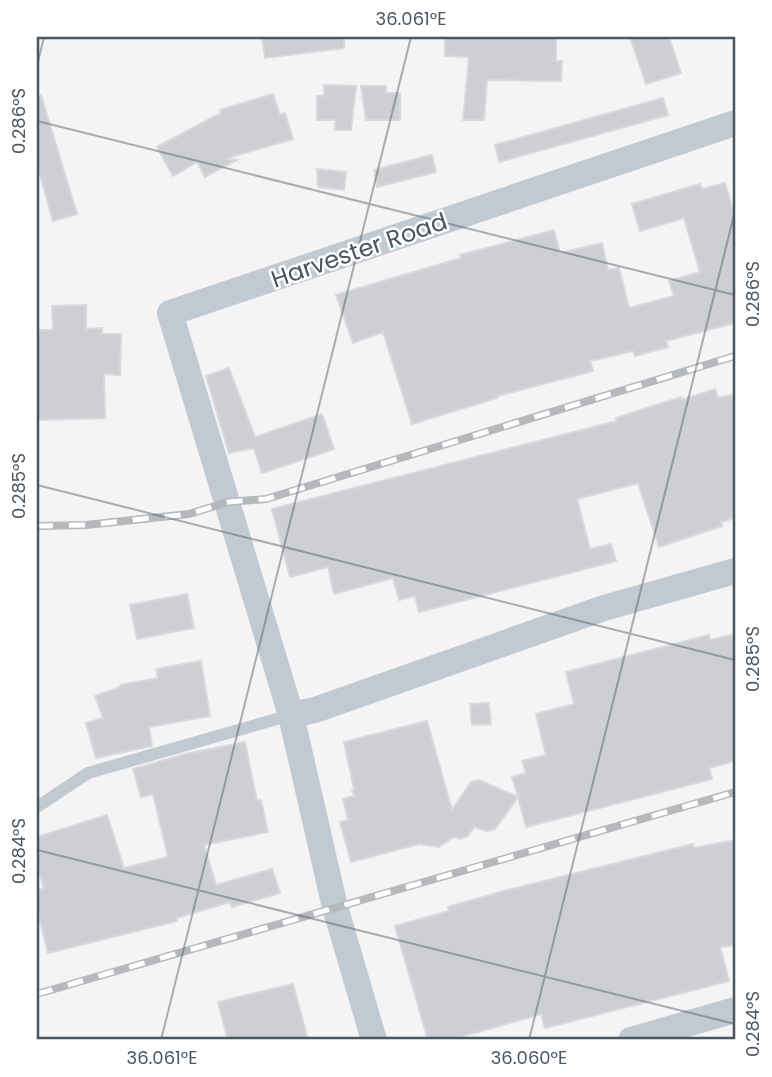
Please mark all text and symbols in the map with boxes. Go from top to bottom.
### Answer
text: 36.061°E [376,6,446,31]
text: 0.286°S [6,88,31,154]
street label: Harvester Road [267,204,451,296]
text: 0.286°S [740,261,765,327]
text: 0.285°S [6,453,31,519]
text: 0.285°S [740,626,765,692]
text: 0.284°S [6,818,31,884]
text: 0.284°S [740,991,765,1057]
text: 36.061°E [127,1045,197,1070]
text: 36.060°E [491,1045,567,1070]

